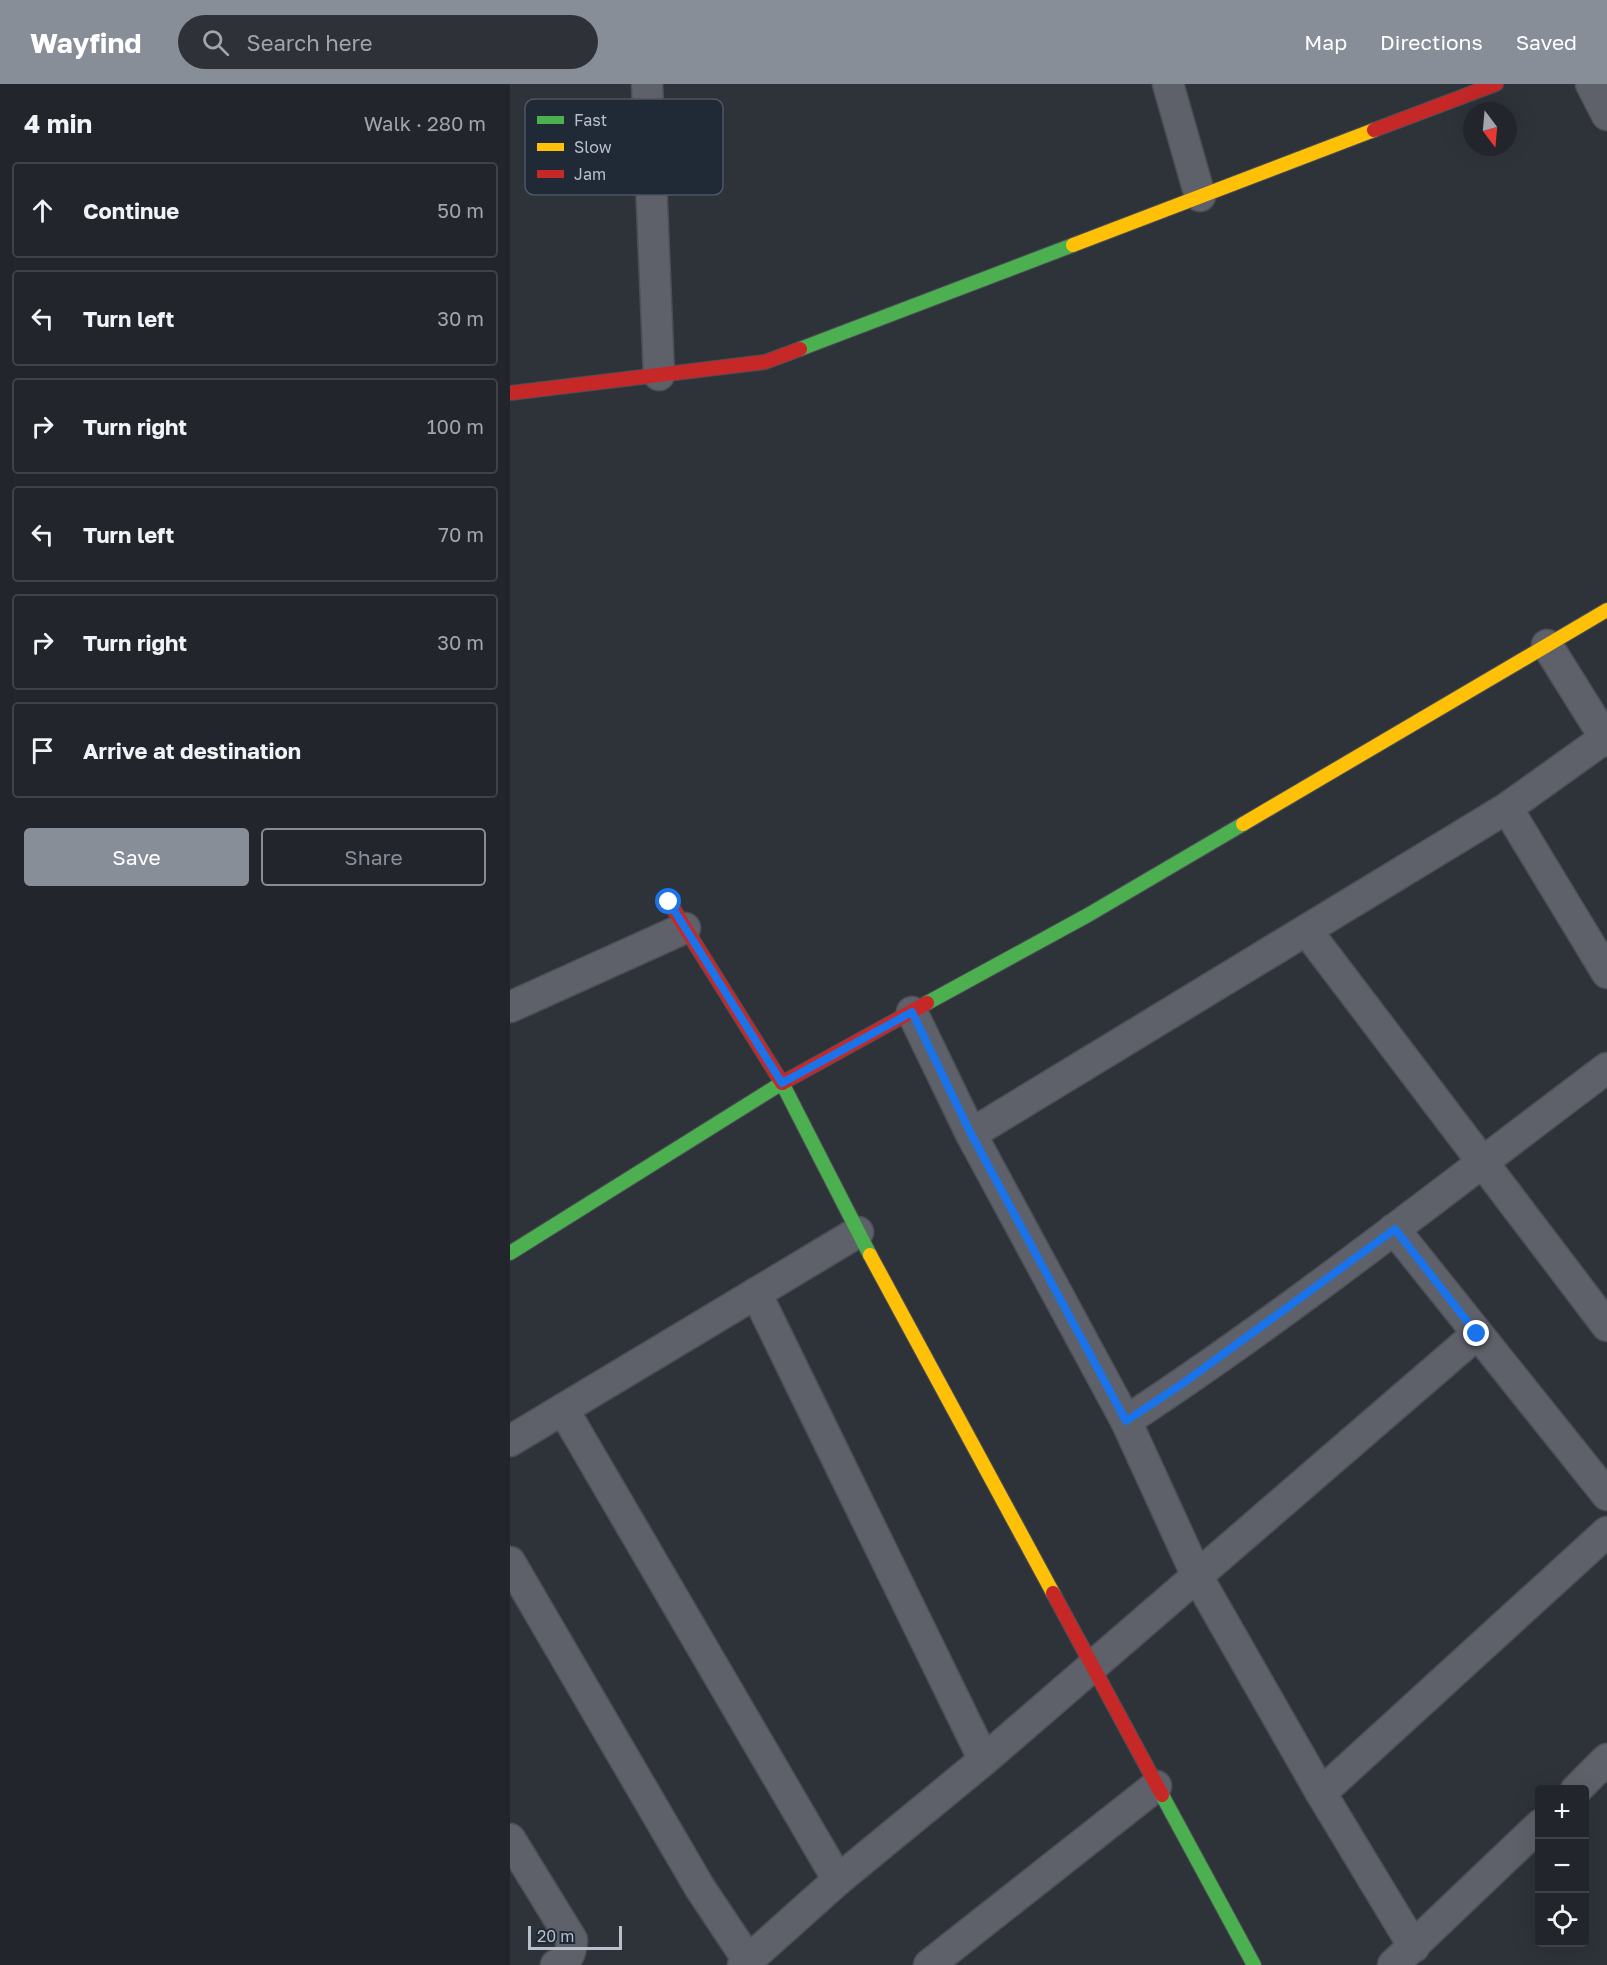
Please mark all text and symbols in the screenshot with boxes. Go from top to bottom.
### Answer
search box [178,15,598,69]
text: Wayfind [30,26,142,59]
icon: search [199,26,232,59]
text: Search here [247,29,373,56]
text: Map [1304,29,1347,55]
text: Directions [1380,29,1483,55]
text: Saved [1516,29,1577,55]
legend [525,99,723,195]
north arrow [1463,102,1517,156]
text: 4 min [24,108,92,139]
text: Fast [574,110,607,130]
text: Walk · 280 m [364,111,486,135]
text: Slow [574,137,612,157]
text: Jam [574,164,606,184]
icon: ahead [26,194,59,227]
text: Continue [83,197,179,224]
text: 50 m [437,198,484,222]
icon: left [26,302,59,335]
text: Turn left [83,305,174,332]
text: 30 m [437,306,484,330]
icon: right [26,410,59,443]
text: Turn right [83,413,187,440]
text: 100 m [427,414,484,438]
icon: left [26,518,59,551]
text: Turn left [83,521,174,548]
text: 70 m [438,522,484,546]
icon: right [26,626,59,659]
text: Turn right [83,629,187,656]
text: 30 m [437,630,484,654]
icon: arrive [26,734,59,767]
text: Arrive at destination [83,737,301,764]
button: Save [24,828,249,886]
button: Share [261,828,486,886]
route start [655,888,681,914]
route end [1463,1320,1489,1346]
map controls [1535,1785,1589,1947]
button: + [1535,1785,1589,1839]
button: − [1535,1839,1589,1893]
button: locate [1535,1893,1589,1947]
scale bar [528,1923,622,1950]
text: 20 m [537,1926,574,1946]

